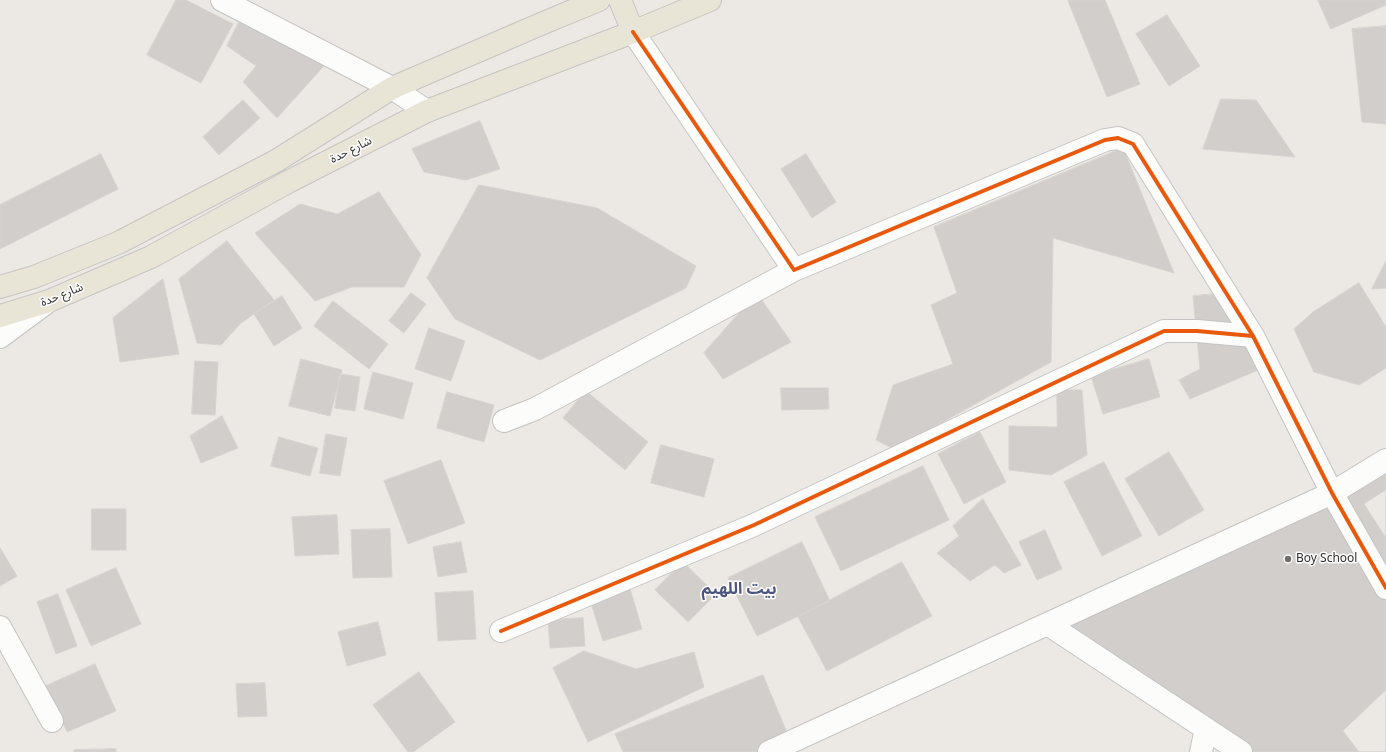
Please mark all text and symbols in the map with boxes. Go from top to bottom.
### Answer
street label: شارع حدة [328,133,374,167]
street label: شارع حدة [39,280,85,310]
place label: Boy School [1296,552,1357,566]
marker: Boy School [1283,554,1293,564]
district label: بيت اللهيم [702,579,776,599]

